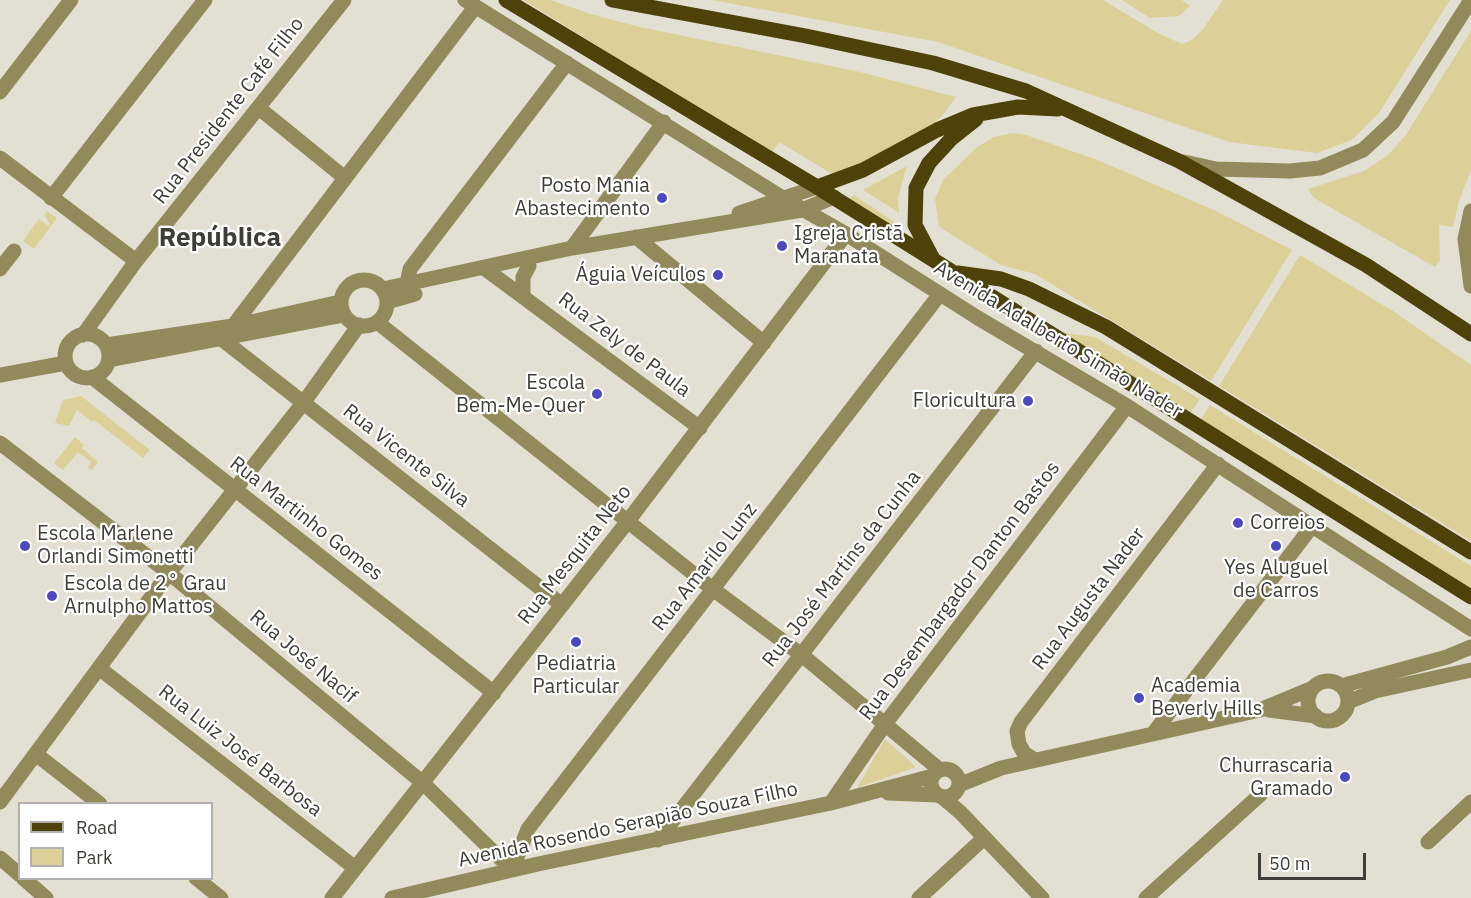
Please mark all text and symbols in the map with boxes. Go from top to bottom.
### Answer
street label: Rua Presidente Café Filho [149,13,309,209]
place label: Posto Mania Abastecimento [514,174,650,221]
marker: Posto Mania Abastecimento [655,191,669,205]
district label: República [159,222,281,254]
place label: Igreja Cristã Maranata [794,222,903,269]
marker: Igreja Cristã Maranata [775,239,789,253]
street label: Avenida Adalberto Simão Nader [930,256,1186,424]
place label: Águia Veículos [576,263,706,287]
marker: Águia Veículos [711,268,725,282]
street label: Rua Zely de Paula [553,287,695,403]
place label: Escola Bem-Me-Quer [456,371,585,418]
marker: Escola Bem-Me-Quer [590,387,604,401]
place label: Floricultura [913,389,1016,413]
marker: Floricultura [1021,394,1035,408]
street label: Rua Vicente Silva [338,399,474,513]
street label: Rua Martinho Gomes [225,452,387,586]
street label: Rua Desembargador Danton Bastos [855,457,1065,725]
street label: Rua José Martins da Cunha [758,466,926,672]
street label: Rua Mesquita Neto [513,481,637,629]
street label: Rua Amarilo Lunz [648,498,762,636]
place label: Correios [1250,511,1325,535]
marker: Correios [1231,516,1245,530]
place label: Escola Marlene Orlandi Simonetti [37,522,194,569]
street label: Rua Augusta Nader [1028,523,1150,675]
marker: Escola Marlene Orlandi Simonetti [18,539,32,553]
marker: Yes Aluguel de Carros [1269,539,1283,553]
place label: Yes Aluguel de Carros [1224,556,1328,603]
place label: Escola de 2˚ Grau Arnulpho Mattos [64,572,227,619]
marker: Escola de 2˚ Grau Arnulpho Mattos [45,589,59,603]
street label: Rua José Nacif [244,605,362,709]
marker: Pediatria Particular [569,635,583,649]
place label: Pediatria Particular [533,652,619,699]
place label: Academia Beverly Hills [1151,674,1262,721]
street label: Rua Luiz José Barbosa [153,680,327,822]
marker: Academia Beverly Hills [1132,691,1146,705]
place label: Churrascaria Gramado [1219,754,1333,801]
marker: Churrascaria Gramado [1338,770,1352,784]
street label: Avenida Rosendo Serapião Souza Filho [456,777,800,873]
legend [18,802,213,880]
text: Road [76,816,117,839]
scale bar [1261,841,1369,879]
text: Park [76,846,112,869]
text: 50 m [1269,852,1311,875]

